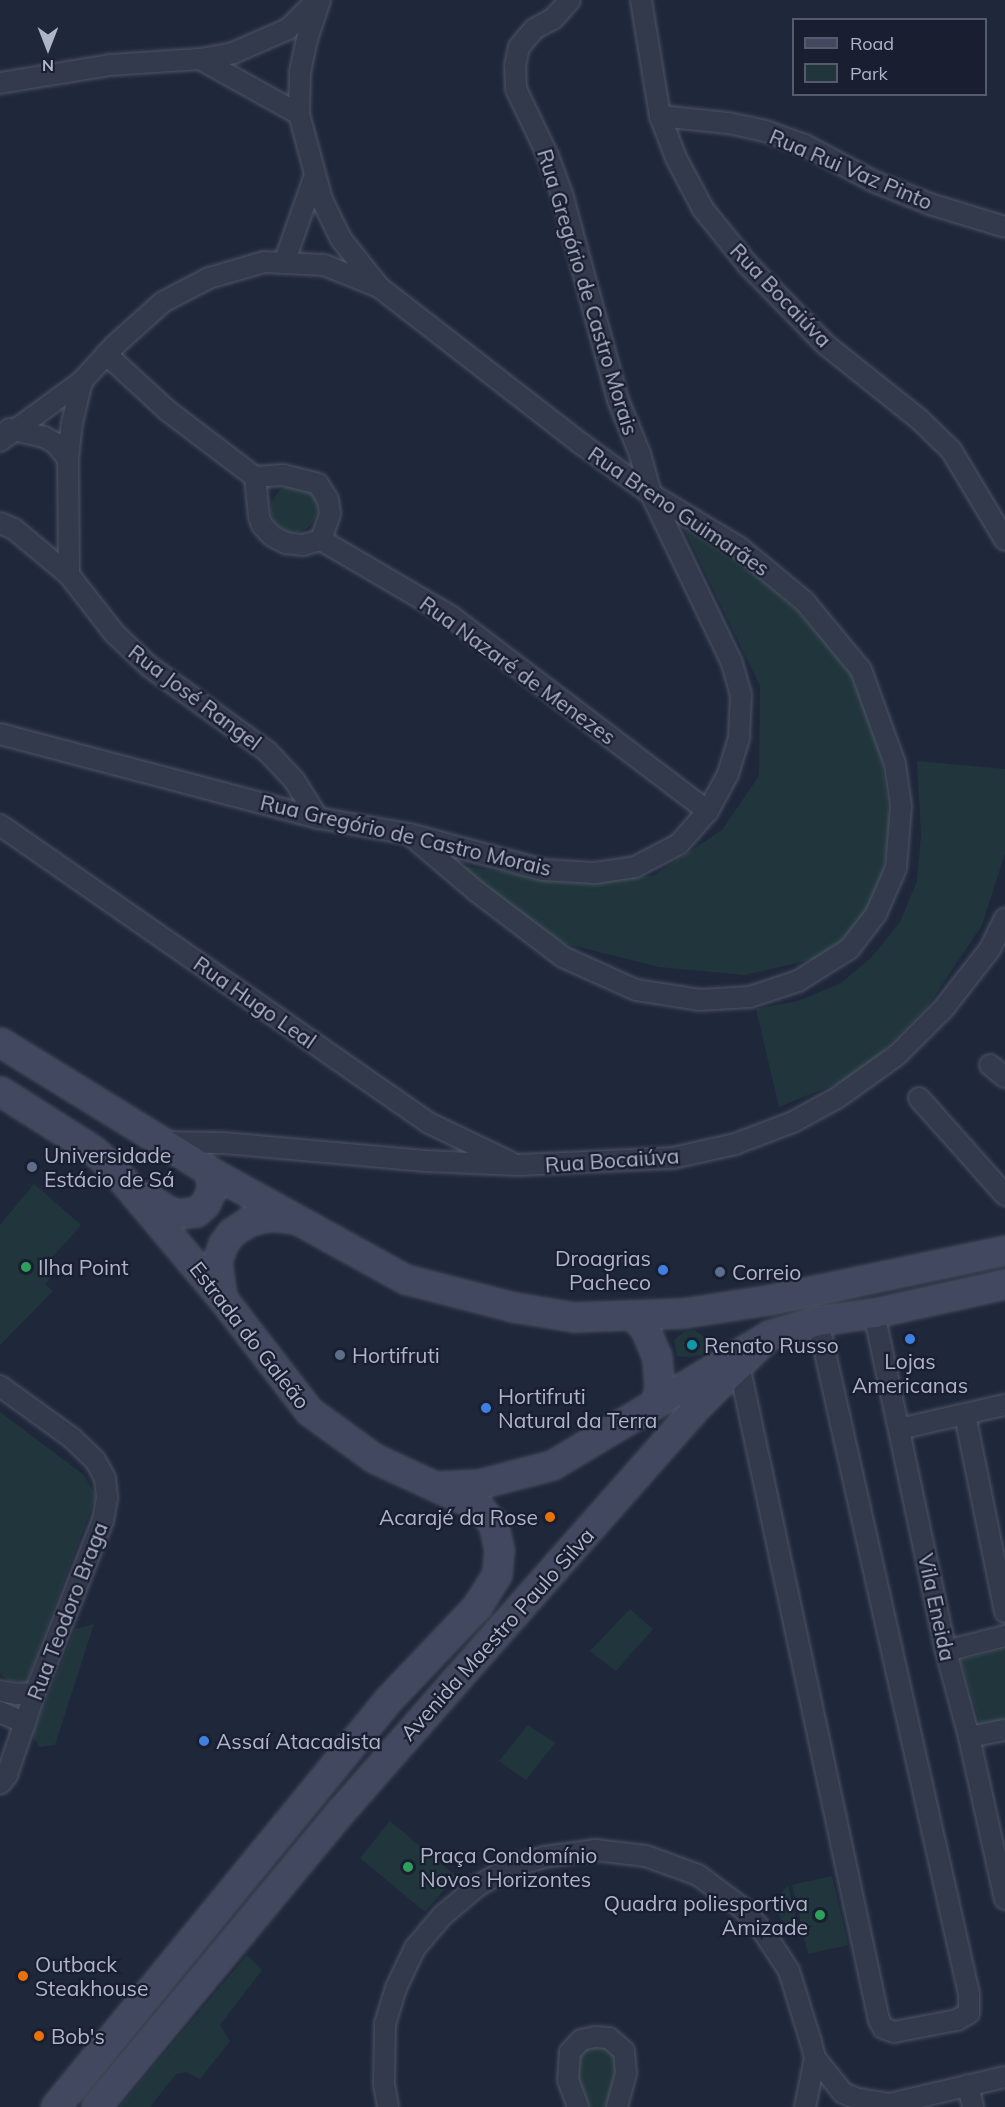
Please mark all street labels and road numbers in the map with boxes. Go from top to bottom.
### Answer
street label: Rua Rui Vaz Pinto [766,123,936,215]
street label: Rua Gregório de Castro Morais [532,146,644,438]
street label: Rua Bocaiúva [725,238,837,352]
street label: Rua Breno Guimarães [584,441,774,581]
street label: Rua Nazaré de Menezes [415,590,621,750]
street label: Rua José Rangel [124,639,266,755]
street label: Rua Gregório de Castro Morais [258,789,554,881]
street label: Rua Hugo Leal [189,951,321,1053]
street label: Rua Bocaiúva [544,1143,680,1177]
street label: Estrada do Galeão [185,1256,315,1414]
street label: Rua Teodoro Braga [21,1519,113,1703]
street label: Avenida Maestro Paulo Silva [395,1523,599,1745]
street label: Vila Eneida [913,1551,961,1663]

